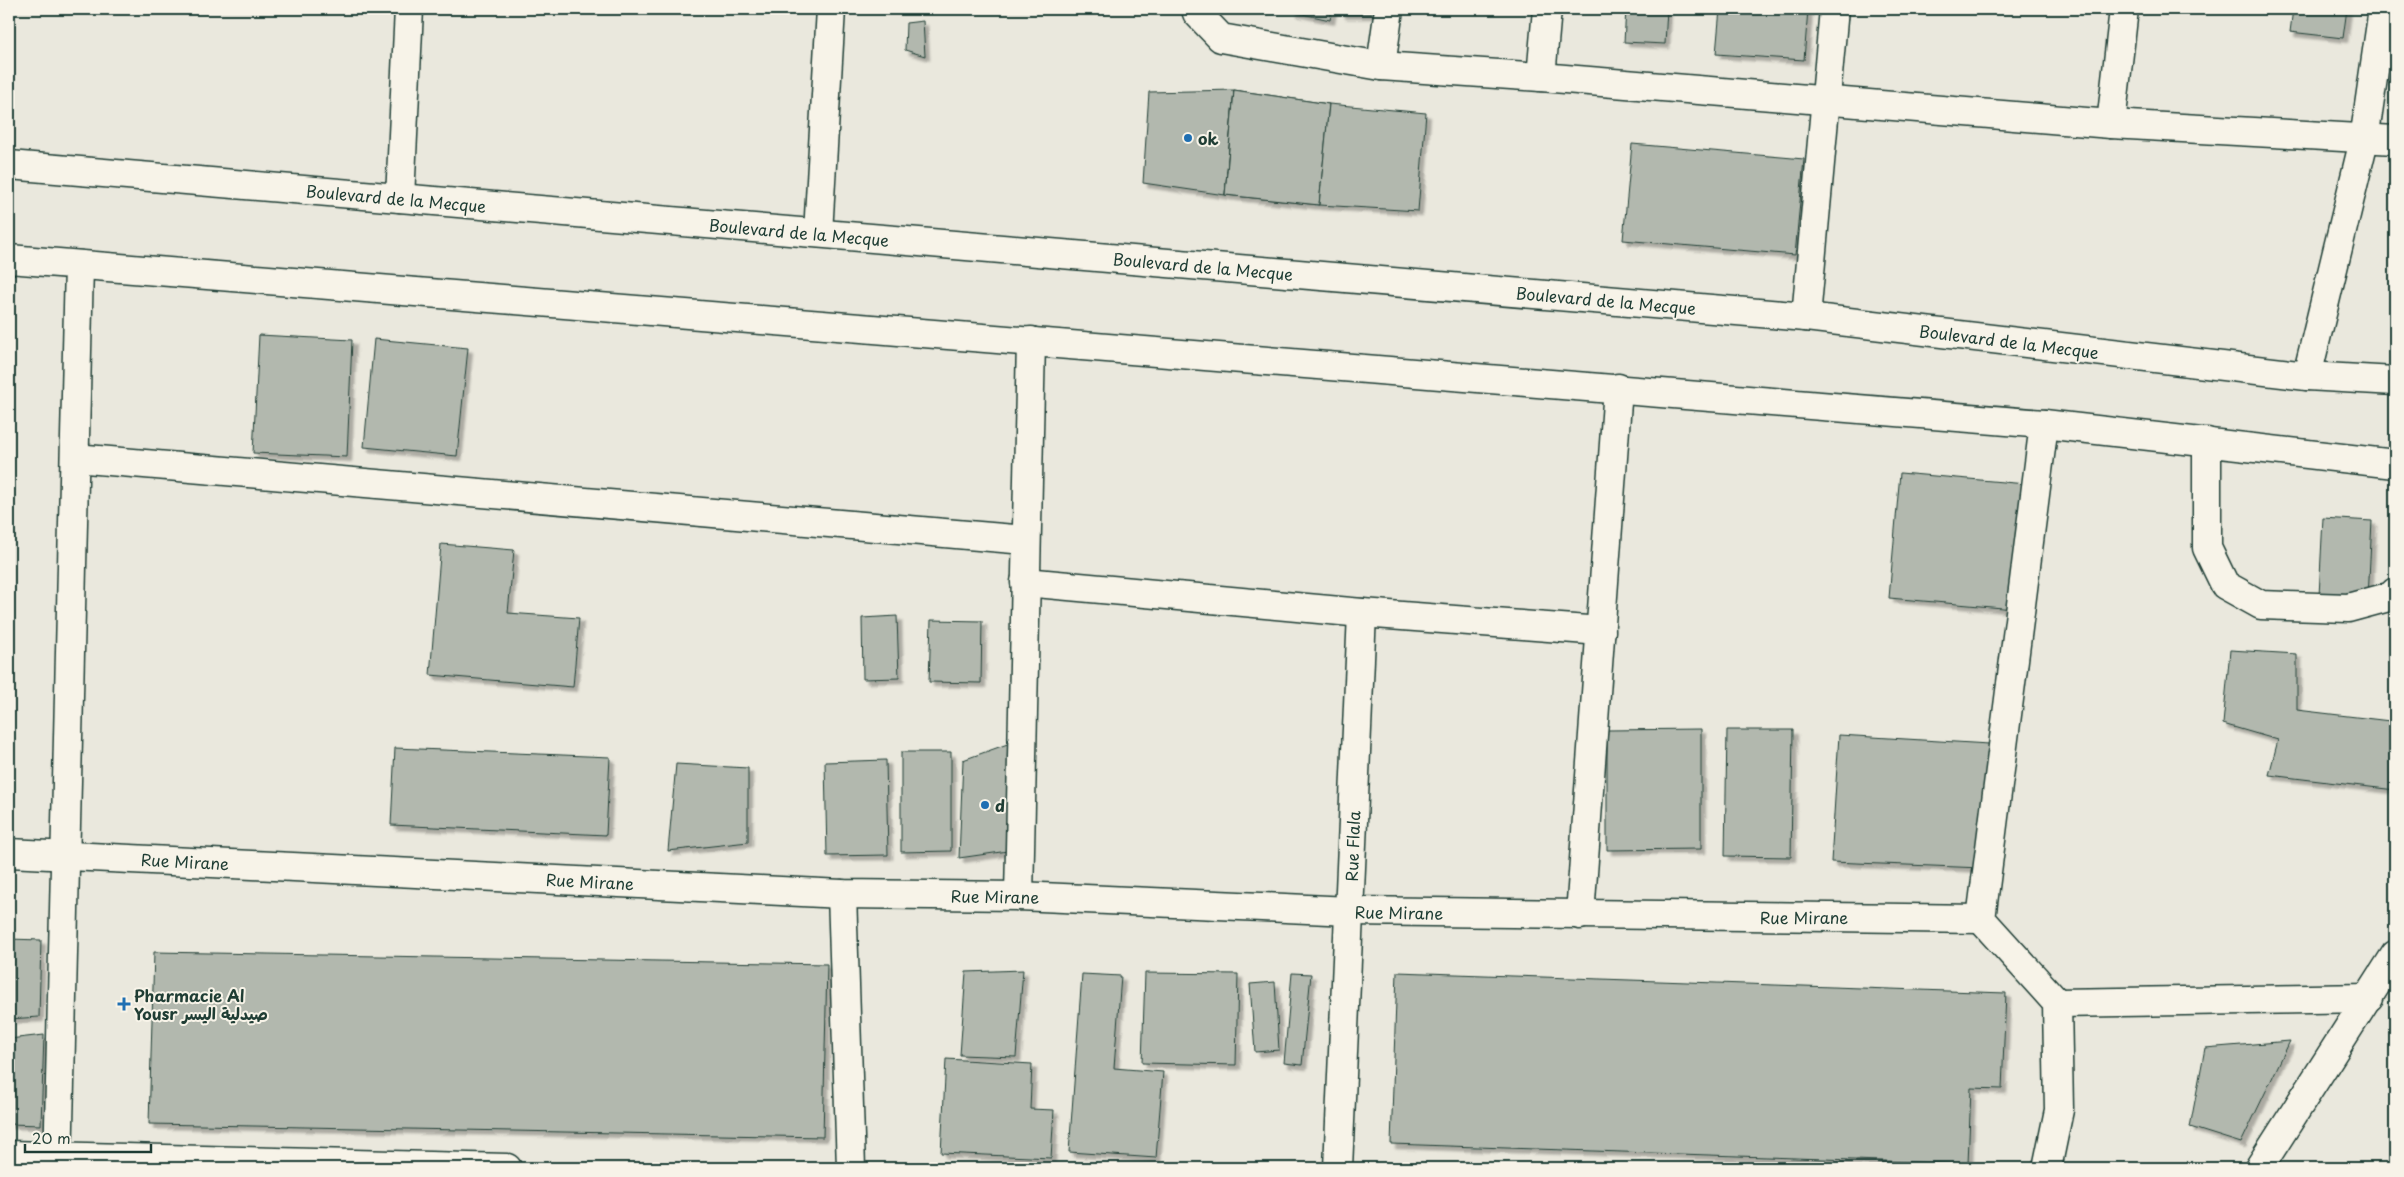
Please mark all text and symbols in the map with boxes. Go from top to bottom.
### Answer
place label: ok [1198,126,1218,150]
marker: ok [1182,132,1194,144]
street label: Boulevard de la Mecque [305,178,487,218]
street label: Boulevard de la Mecque [708,212,890,252]
street label: Boulevard de la Mecque [1112,246,1294,286]
street label: Boulevard de la Mecque [1515,280,1697,320]
street label: Boulevard de la Mecque [1918,318,2101,364]
place label: d [995,793,1005,817]
marker: d [979,799,991,811]
street label: Rue Flala [1339,810,1365,882]
street label: Rue Mirane [140,847,230,875]
street label: Rue Mirane [545,867,635,895]
street label: Rue Mirane [951,883,1039,909]
street label: Rue Mirane [1355,899,1443,925]
street label: Rue Mirane [1760,905,1848,929]
place label: Pharmacie Al Yousr صيدلية اليسر [134,983,268,1025]
marker: Pharmacie Al Yousr صيدلية اليسر [118,998,130,1010]
scale bar [25,1122,151,1154]
text: 20 m [32,1126,71,1149]

